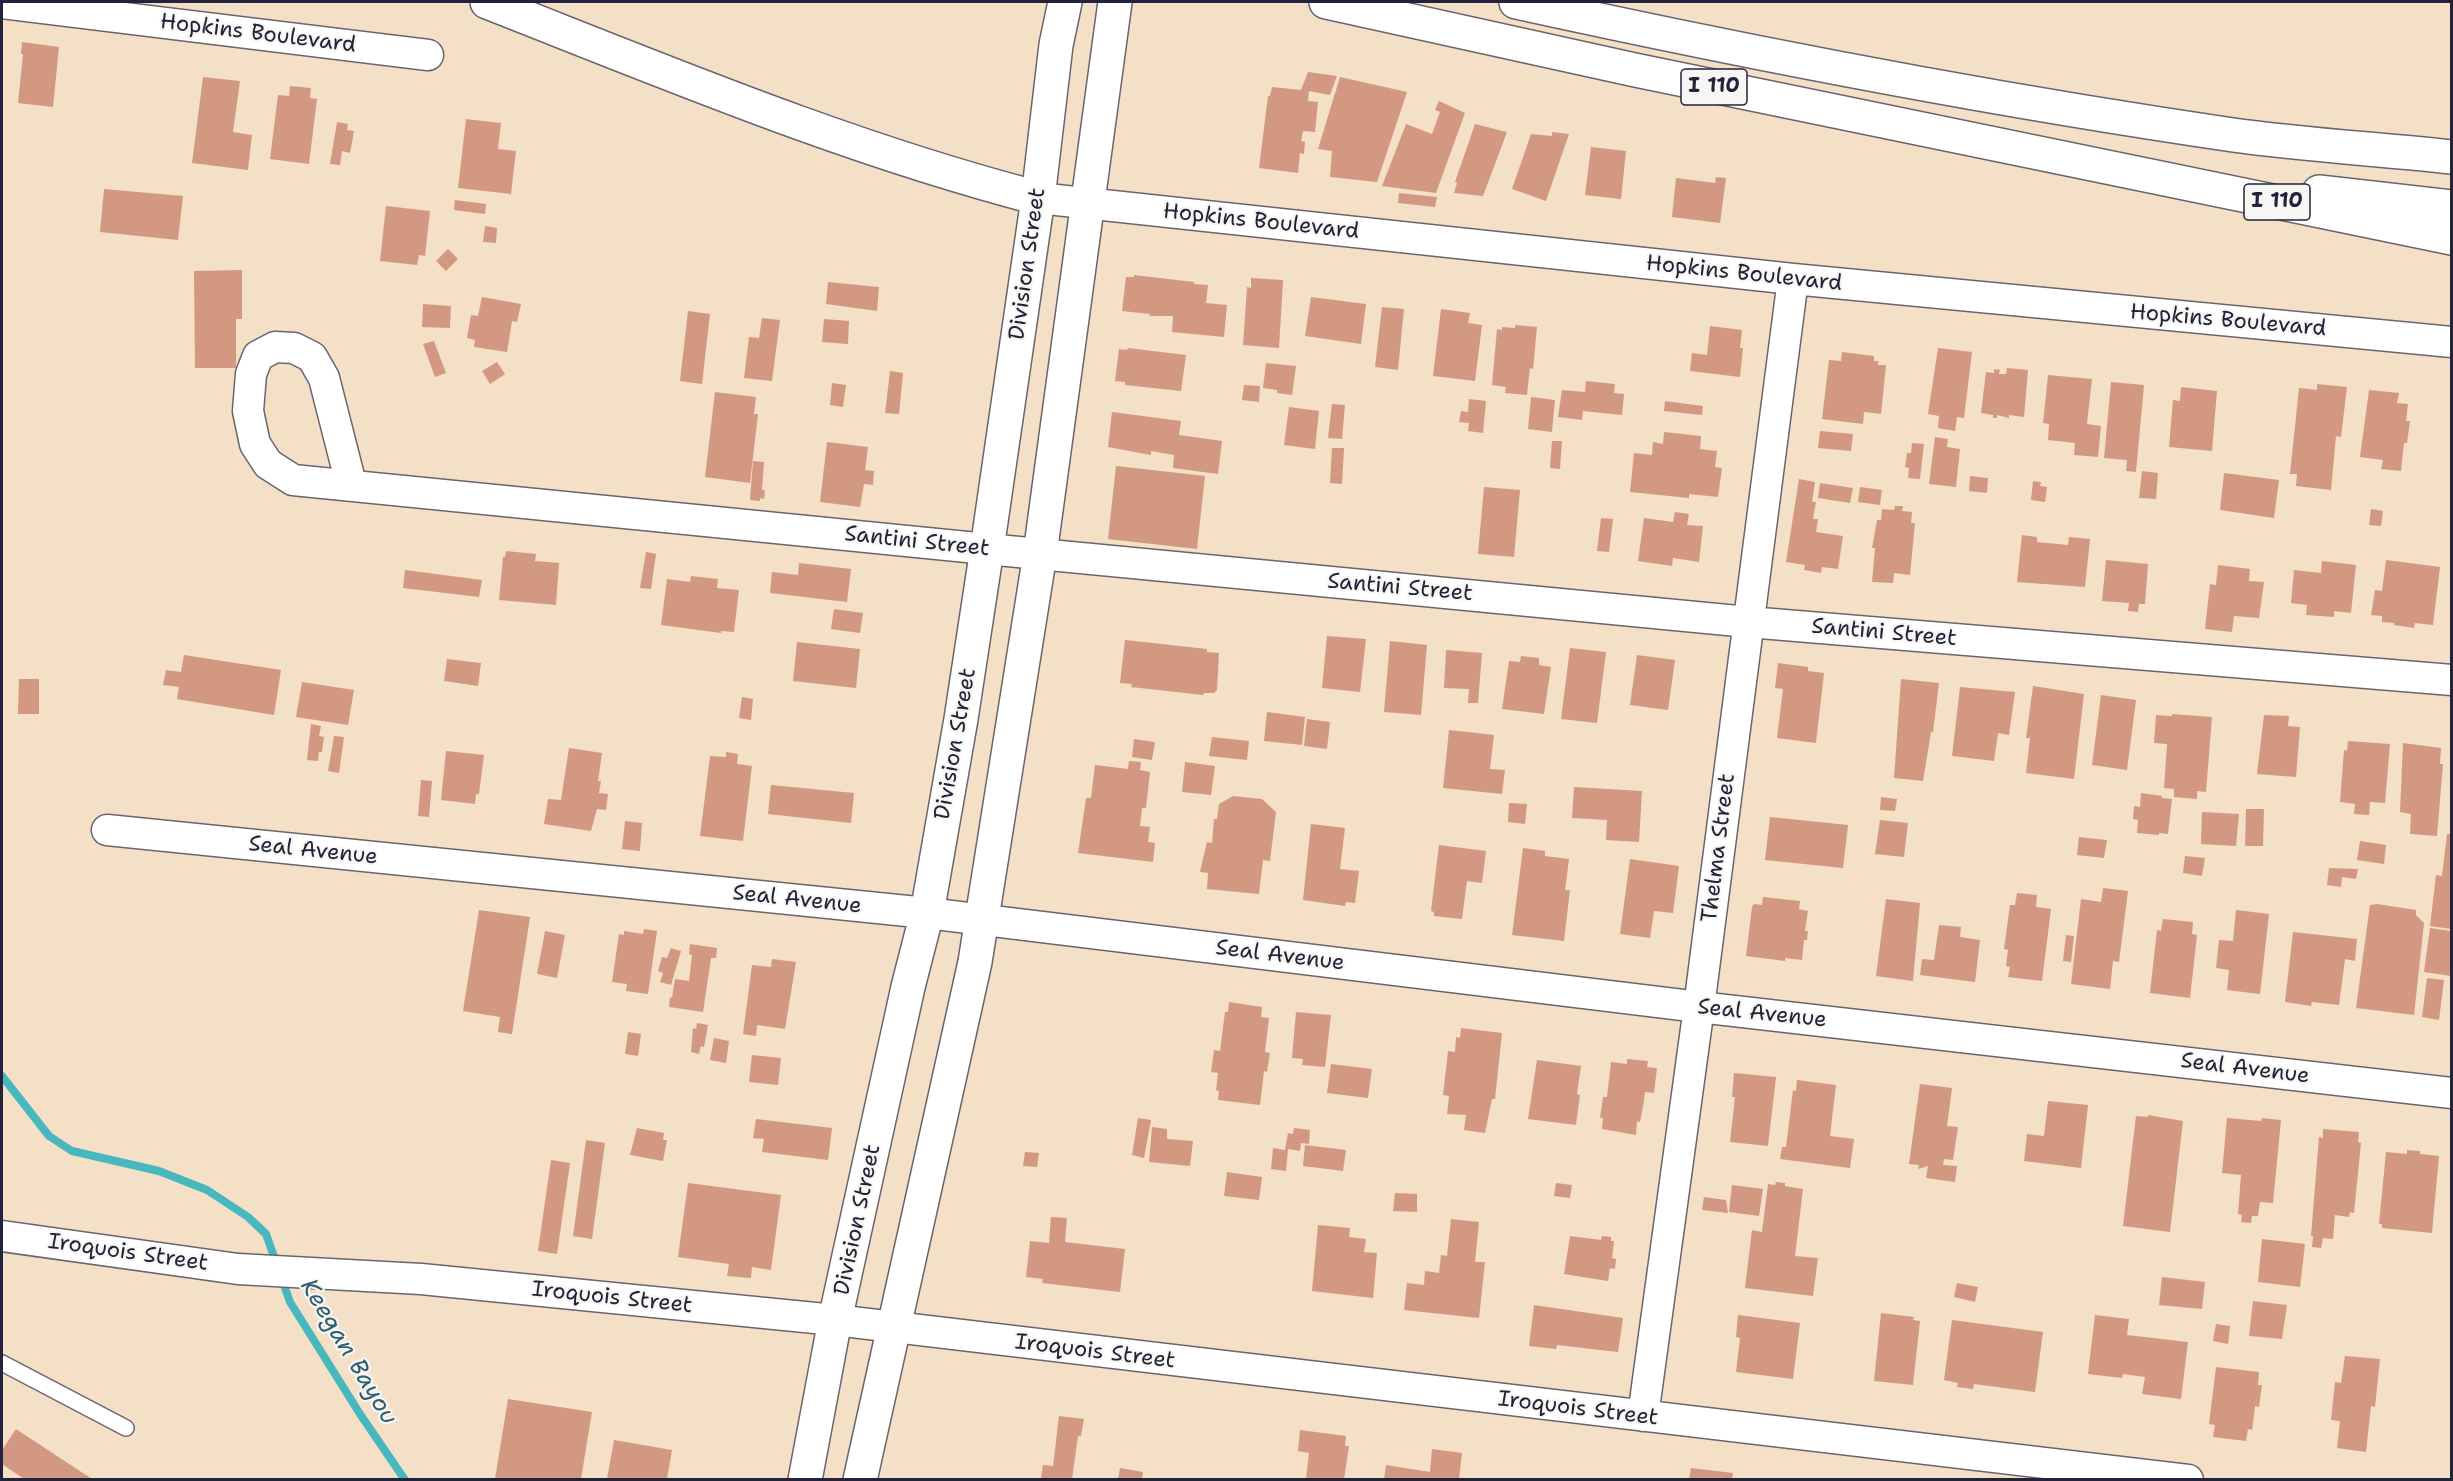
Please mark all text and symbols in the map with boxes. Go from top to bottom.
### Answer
street label: Hopkins Boulevard [159,9,357,59]
road number: I 110 [1681,69,1747,105]
road number: I 110 [2244,184,2310,220]
street label: Division Street [1004,186,1052,342]
street label: Hopkins Boulevard [1162,199,1360,245]
street label: Hopkins Boulevard [1645,251,1843,297]
street label: Hopkins Boulevard [2129,299,2327,343]
street label: Santini Street [843,521,991,563]
street label: Santini Street [1326,569,1474,607]
street label: Santini Street [1810,614,1958,652]
street label: Division Street [930,666,982,822]
street label: Thelma Street [1697,772,1741,924]
street label: Seal Avenue [247,831,379,871]
street label: Seal Avenue [731,880,863,920]
street label: Seal Avenue [1214,935,1346,977]
street label: Seal Avenue [1696,994,1828,1034]
street label: Seal Avenue [2179,1048,2311,1090]
street label: Division Street [829,1142,887,1298]
street label: Iroquois Street [46,1229,210,1277]
water label: Keegan Bayou [293,1274,403,1430]
street label: Iroquois Street [530,1276,694,1320]
street label: Iroquois Street [1013,1329,1177,1375]
street label: Iroquois Street [1496,1386,1660,1432]

